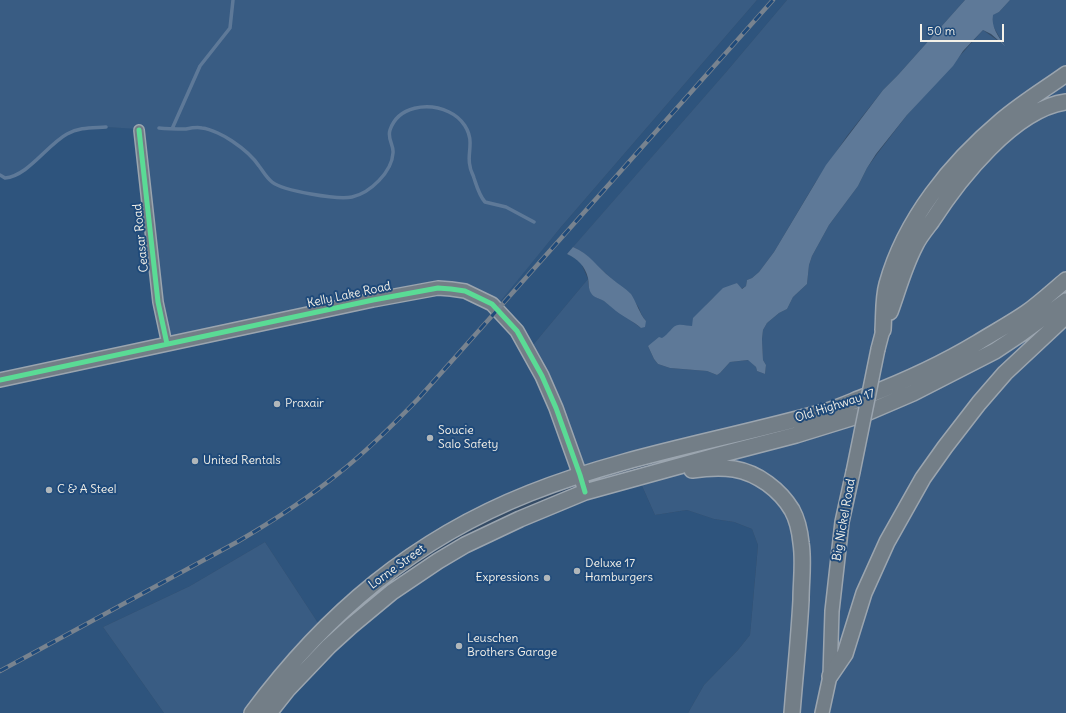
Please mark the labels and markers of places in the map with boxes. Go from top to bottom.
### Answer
place label: Praxair [285,397,324,411]
marker: Praxair [272,399,282,409]
place label: Soucie Salo Safety [438,424,498,452]
marker: Soucie Salo Safety [425,433,435,443]
place label: United Rentals [203,454,281,468]
marker: United Rentals [190,456,200,466]
place label: C & A Steel [57,483,116,497]
marker: C & A Steel [44,485,54,495]
place label: Deluxe 17 Hamburgers [585,557,653,585]
marker: Deluxe 17 Hamburgers [572,566,582,576]
place label: Expressions [476,571,539,585]
marker: Expressions [542,573,552,583]
place label: Leuschen Brothers Garage [467,632,557,660]
marker: Leuschen Brothers Garage [454,641,464,651]

